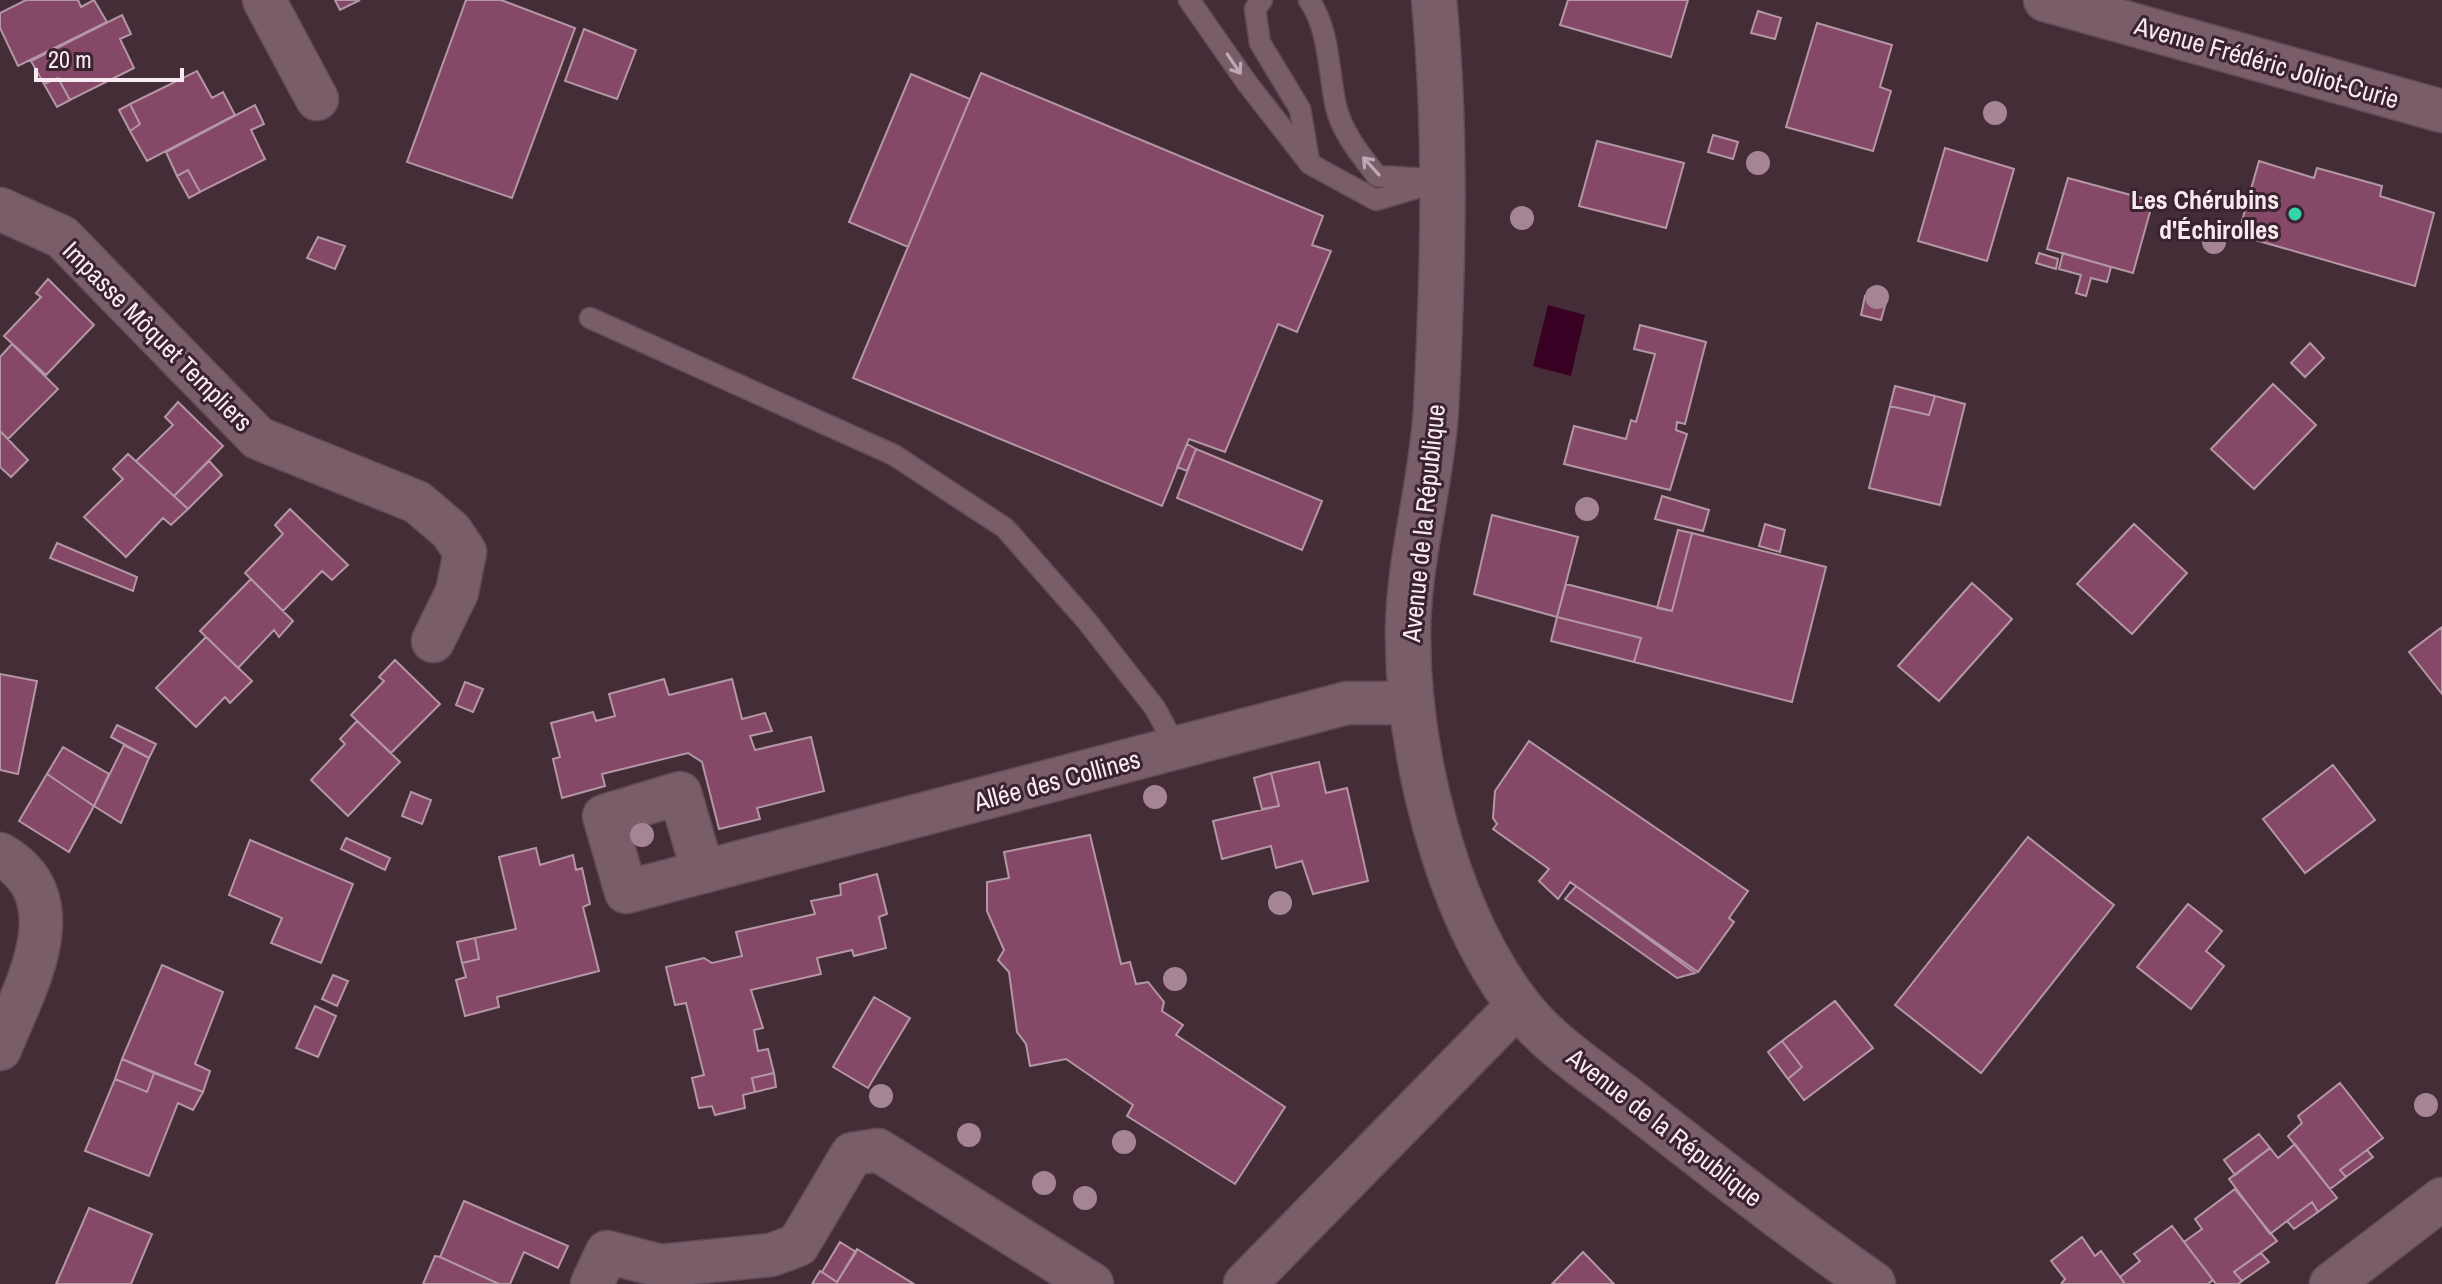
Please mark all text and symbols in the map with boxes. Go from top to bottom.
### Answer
street label: Avenue Frédéric Joliot-Curie [2130,7,2403,116]
scale bar [36,32,182,82]
text: 20 m [48,43,92,75]
one-way arrow [1225,52,1242,74]
one-way arrow [1361,156,1380,176]
place label: Les Chérubins d'Échirolles [2131,182,2279,247]
marker: Les Chérubins d'Échirolles [2286,205,2304,223]
street label: Impasse Môquet Templiers [55,233,261,439]
street label: Avenue de la République [1393,402,1453,645]
street label: Allée des Collines [969,741,1144,819]
street label: Avenue de la République [1559,1039,1770,1214]

